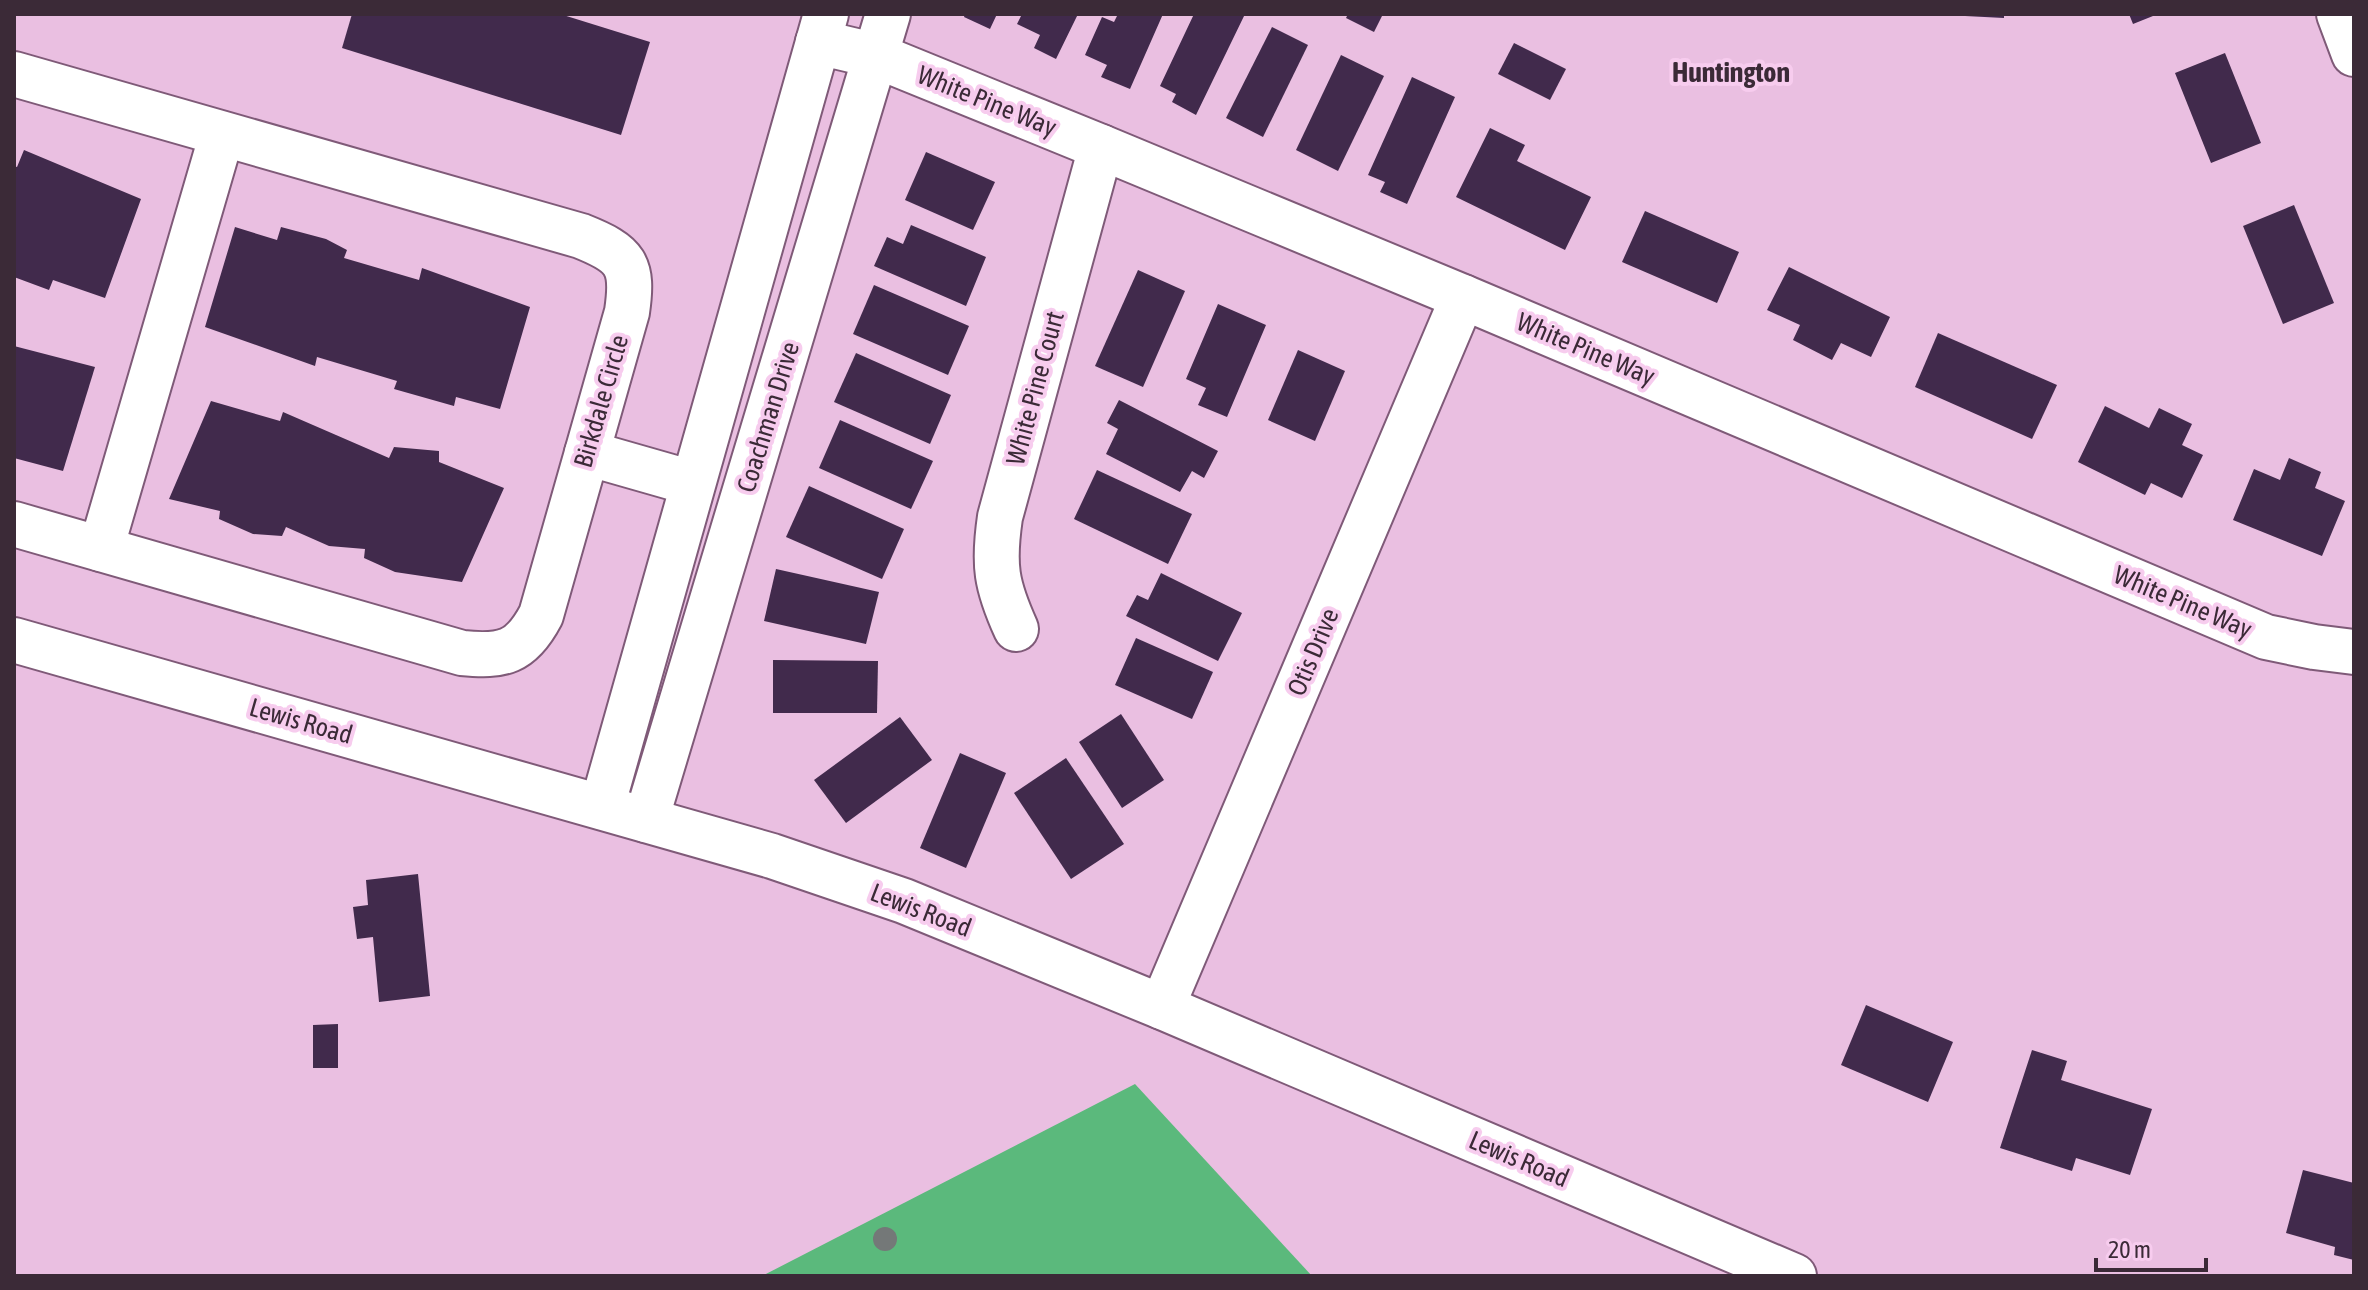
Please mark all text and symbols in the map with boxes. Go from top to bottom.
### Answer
district label: Huntington [1672,56,1790,88]
street label: White Pine Way [913,60,1061,143]
street label: White Pine Way [1512,306,1660,392]
street label: White Pine Court [1000,308,1070,468]
street label: Birkdale Circle [568,331,634,471]
street label: Coachman Drive [731,338,805,496]
street label: White Pine Way [2109,559,2257,645]
street label: Otis Drive [1281,604,1345,700]
street label: Lewis Road [246,692,356,750]
street label: Lewis Road [866,877,976,943]
street label: Lewis Road [1465,1125,1573,1193]
scale bar [2096,1222,2206,1272]
text: 20 m [2108,1236,2151,1263]

